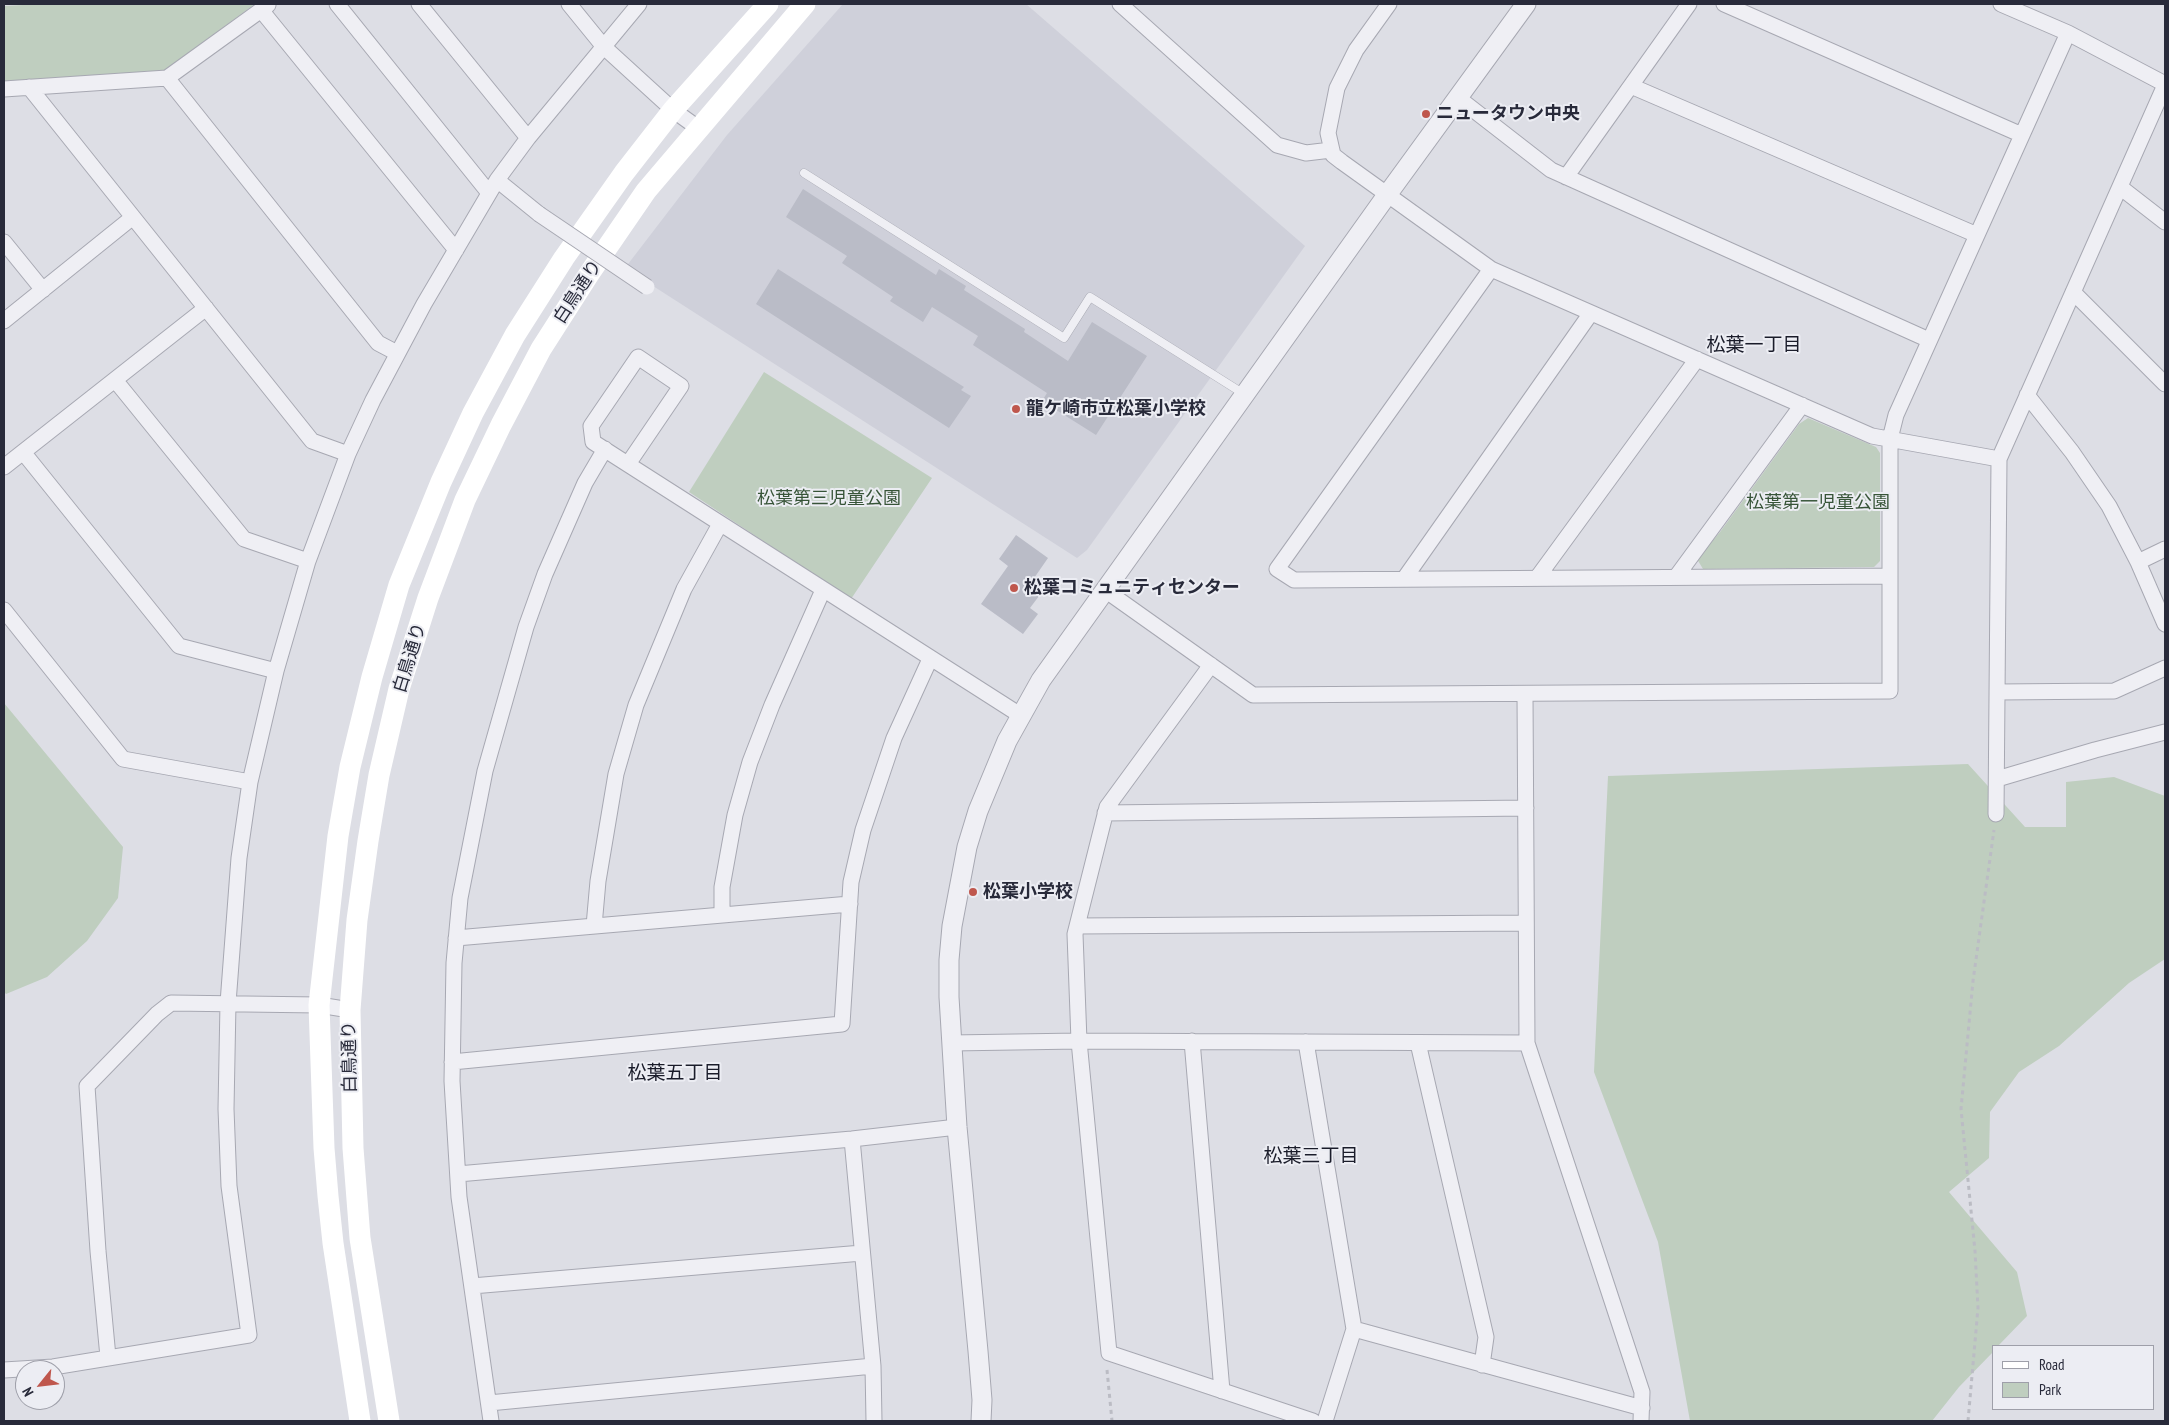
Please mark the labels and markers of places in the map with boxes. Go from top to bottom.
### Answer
place label: ニュータウン中央 [1436,103,1580,125]
marker: ニュータウン中央 [1420,108,1432,120]
place label: 龍ケ崎市立松葉小学校 [1026,398,1206,420]
marker: 龍ケ崎市立松葉小学校 [1010,403,1022,415]
place label: 松葉コミュニティセンター [1024,577,1240,599]
marker: 松葉コミュニティセンター [1008,582,1020,594]
place label: 松葉小学校 [983,881,1073,903]
marker: 松葉小学校 [967,886,979,898]

